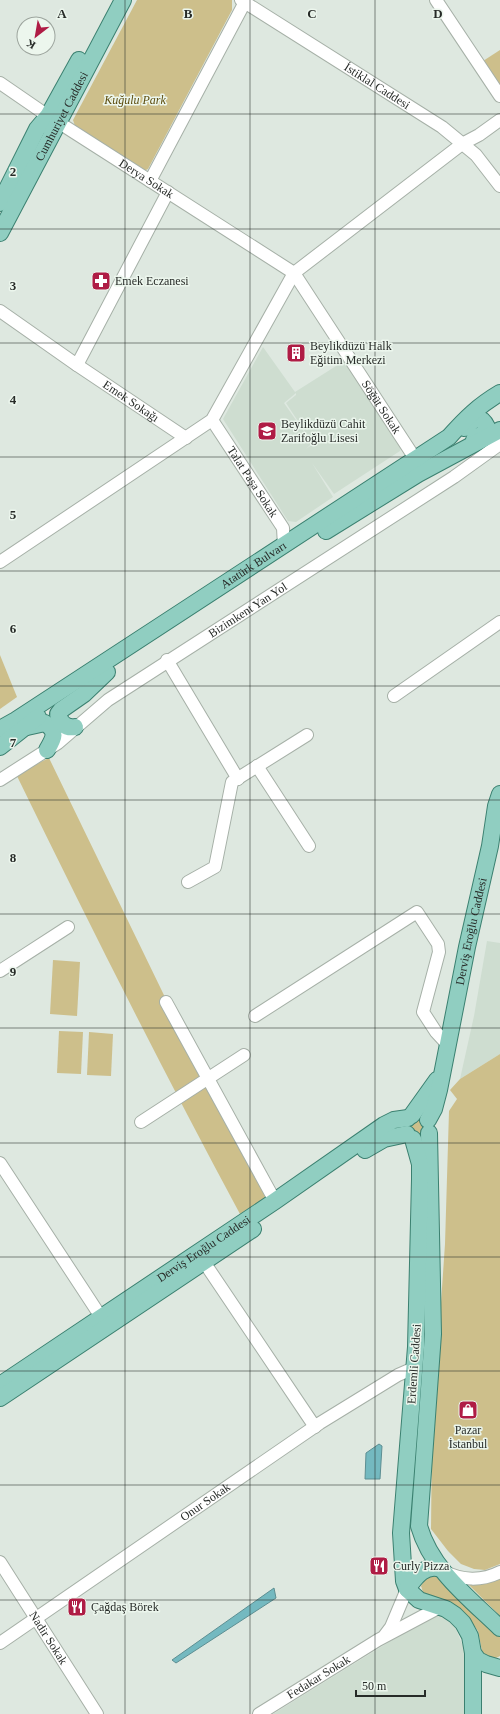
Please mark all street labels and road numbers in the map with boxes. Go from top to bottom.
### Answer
street label: İstiklal Caddesi [342,60,413,112]
street label: Cumhuriyet Caddesi [32,69,91,163]
street label: Derya Sokak [116,156,177,201]
street label: Emek Sokağı [100,377,162,425]
street label: Söğüt Sokak [359,378,404,436]
street label: Talat Paşa Sokak [224,444,281,520]
street label: Atatürk Bulvarı [218,538,289,591]
street label: Bizimkent Yan Yol [206,579,290,640]
street label: Derviş Eroğlu Caddesi [453,876,490,986]
street label: Derviş Eroğlu Caddesi [154,1212,254,1285]
street label: Erdemli Caddesi [404,1323,424,1405]
street label: Onur Sokak [177,1480,233,1524]
street label: Nadir Sokak [26,1609,71,1667]
street label: Fedakar Sokak [284,1652,353,1702]

